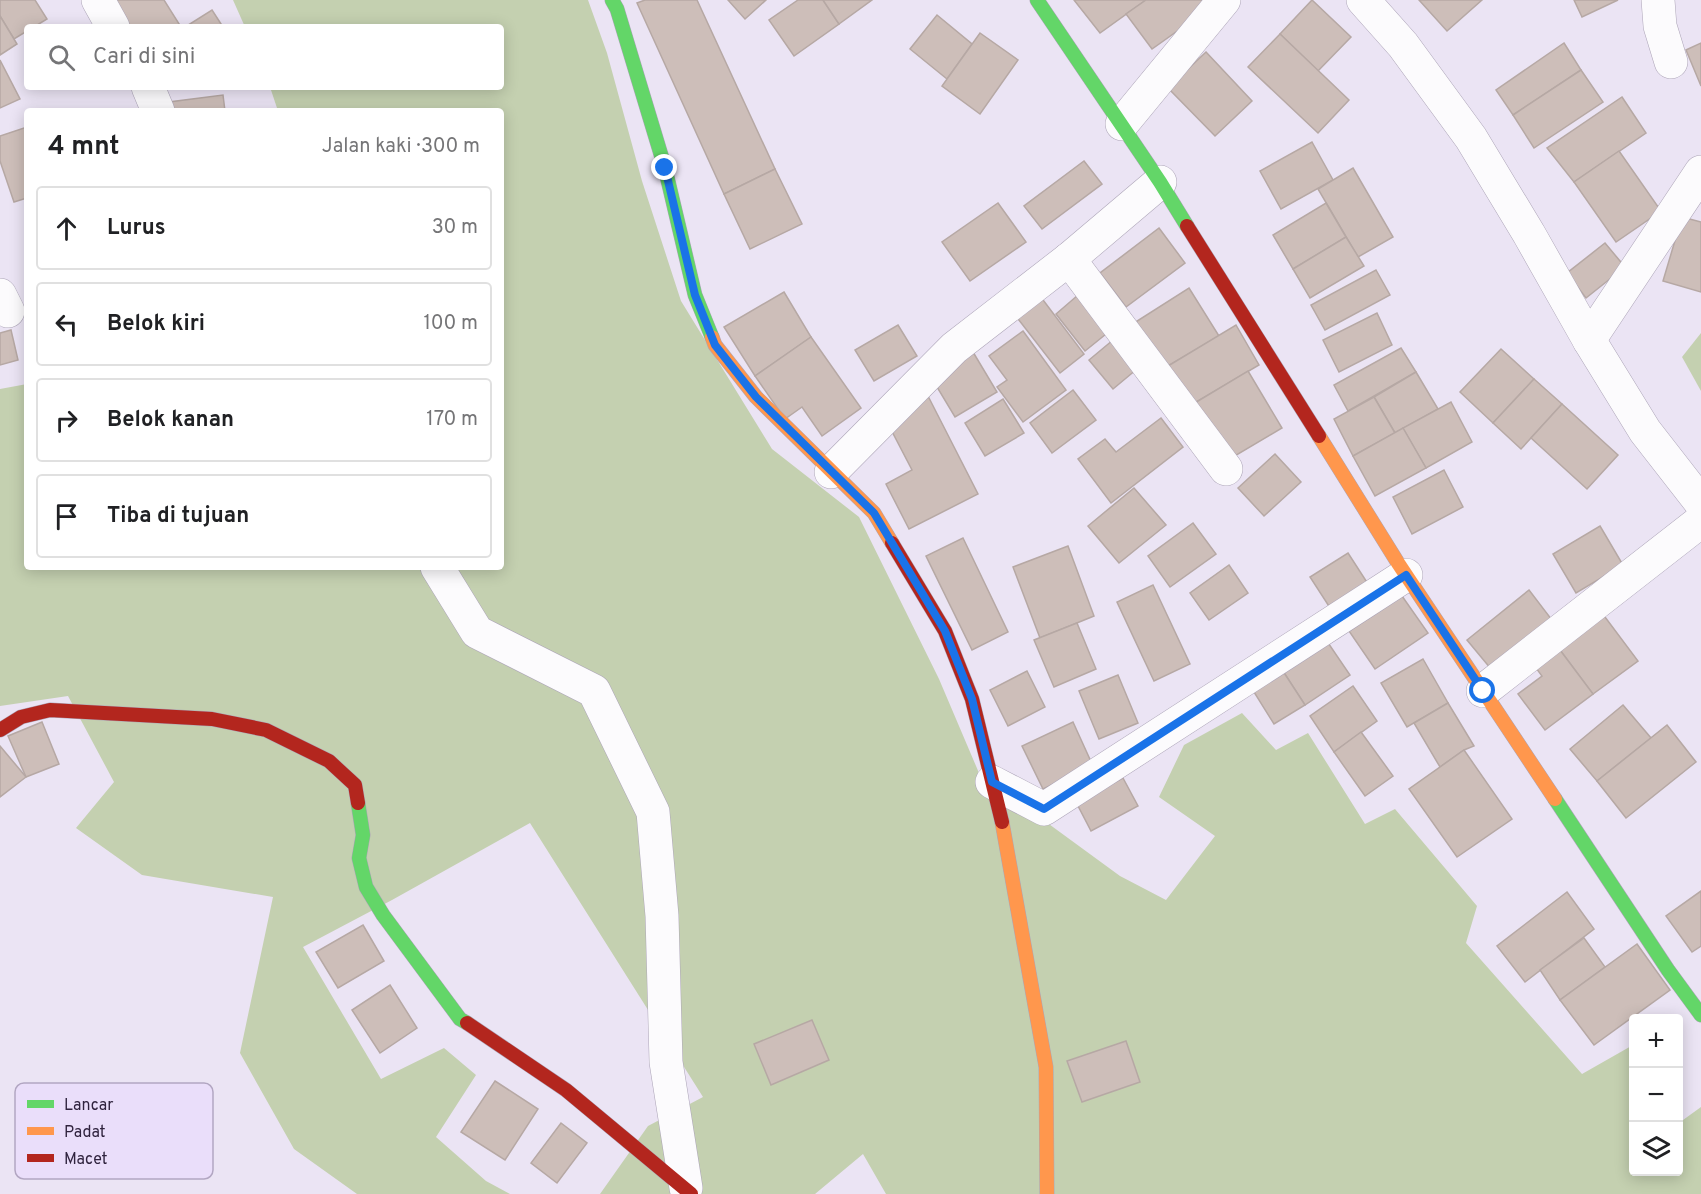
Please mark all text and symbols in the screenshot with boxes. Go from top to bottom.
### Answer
search box [24,24,504,90]
icon: search [45,41,78,74]
text: Cari di sini [93,44,195,71]
text: 4 mnt [48,131,119,164]
text: Jalan kaki · 300 m [322,134,480,160]
route end [651,154,677,180]
icon: ahead [50,212,83,245]
text: Lurus [107,215,166,242]
text: 30 m [432,215,478,241]
icon: left [50,308,83,341]
text: Belok kiri [107,311,205,338]
text: 100 m [423,311,478,337]
icon: right [50,404,83,437]
text: Belok kanan [107,407,234,434]
text: 170 m [426,407,478,433]
icon: arrive [50,500,83,533]
text: Tiba di tujuan [107,503,249,530]
route start [1469,677,1495,703]
map controls [1629,1014,1683,1176]
button: + [1629,1014,1683,1068]
button: − [1629,1068,1683,1122]
legend [15,1083,213,1179]
text: Lancar [64,1096,114,1116]
button: layers [1629,1122,1683,1176]
text: Padat [64,1123,106,1143]
text: Macet [64,1150,108,1170]

